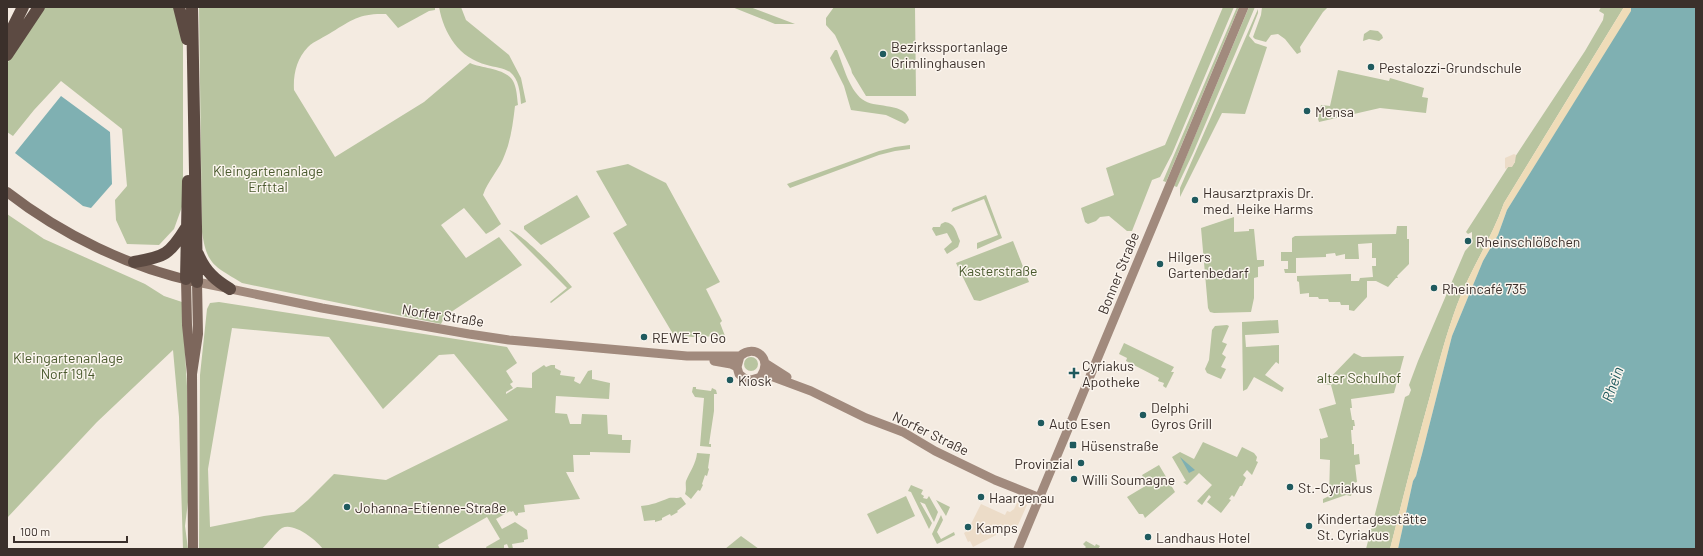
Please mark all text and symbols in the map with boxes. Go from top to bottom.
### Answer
place label: Bezirkssportanlage Grimlinghausen [891,38,1008,71]
marker: Bezirkssportanlage Grimlinghausen [878,49,888,59]
place label: Pestalozzi-Grundschule [1379,59,1522,76]
marker: Pestalozzi-Grundschule [1366,62,1376,72]
place label: Mensa [1315,103,1354,120]
marker: Mensa [1302,106,1312,116]
park label: Kleingartenanlage Erfttal [213,162,323,195]
place label: Hausarztpraxis Dr. med. Heike Harms [1203,184,1314,217]
marker: Hausarztpraxis Dr. med. Heike Harms [1190,195,1200,205]
street label: Bonner Straße [1094,229,1142,317]
place label: Rheinschlößchen [1476,233,1580,250]
marker: Rheinschlößchen [1463,236,1473,246]
place label: Hilgers Gartenbedarf [1168,248,1249,281]
marker: Hilgers Gartenbedarf [1155,259,1165,269]
park label: Kasterstraße [958,262,1038,279]
place label: Rheincafé 735 [1442,280,1527,297]
marker: Rheincafé 735 [1429,283,1439,293]
street label: Norfer Straße [401,300,485,330]
place label: REWE To Go [652,329,726,346]
marker: REWE To Go [639,332,649,342]
park label: Kleingartenanlage Norf 1914 [13,349,123,382]
place label: Cyriakus Apotheke [1082,357,1140,390]
water label: Rhein [1597,364,1627,404]
marker: Cyriakus Apotheke [1069,368,1079,378]
park label: alter Schulhof [1317,369,1401,386]
place label: Kiosk [738,372,772,389]
marker: Kiosk [725,375,735,385]
place label: Delphi Gyros Grill [1151,399,1212,432]
street label: Norfer Straße [890,407,972,459]
marker: Delphi Gyros Grill [1138,410,1148,420]
place label: Auto Esen [1049,415,1111,432]
marker: Auto Esen [1036,418,1046,428]
place label: Hüsenstraße [1081,437,1159,454]
marker: Hüsenstraße [1068,440,1078,450]
place label: Provinzial [1014,455,1073,472]
marker: Provinzial [1076,458,1086,468]
place label: Willi Soumagne [1082,471,1175,488]
marker: Willi Soumagne [1069,474,1079,484]
place label: St.-Cyriakus [1298,479,1373,496]
marker: St.-Cyriakus [1285,482,1295,492]
place label: Haargenau [989,489,1055,506]
marker: Haargenau [976,492,986,502]
place label: Johanna-Etienne-Straße [355,499,507,516]
marker: Johanna-Etienne-Straße [342,502,352,512]
place label: Kindertagesstätte St. Cyriakus [1317,510,1427,543]
scale bar [14,518,127,544]
place label: Kamps [976,519,1018,536]
marker: Kindertagesstätte St. Cyriakus [1304,521,1314,531]
marker: Kamps [963,522,973,532]
text: 100 m [20,524,50,538]
place label: Landhaus Hotel [1156,529,1250,546]
marker: Landhaus Hotel [1143,532,1153,542]

